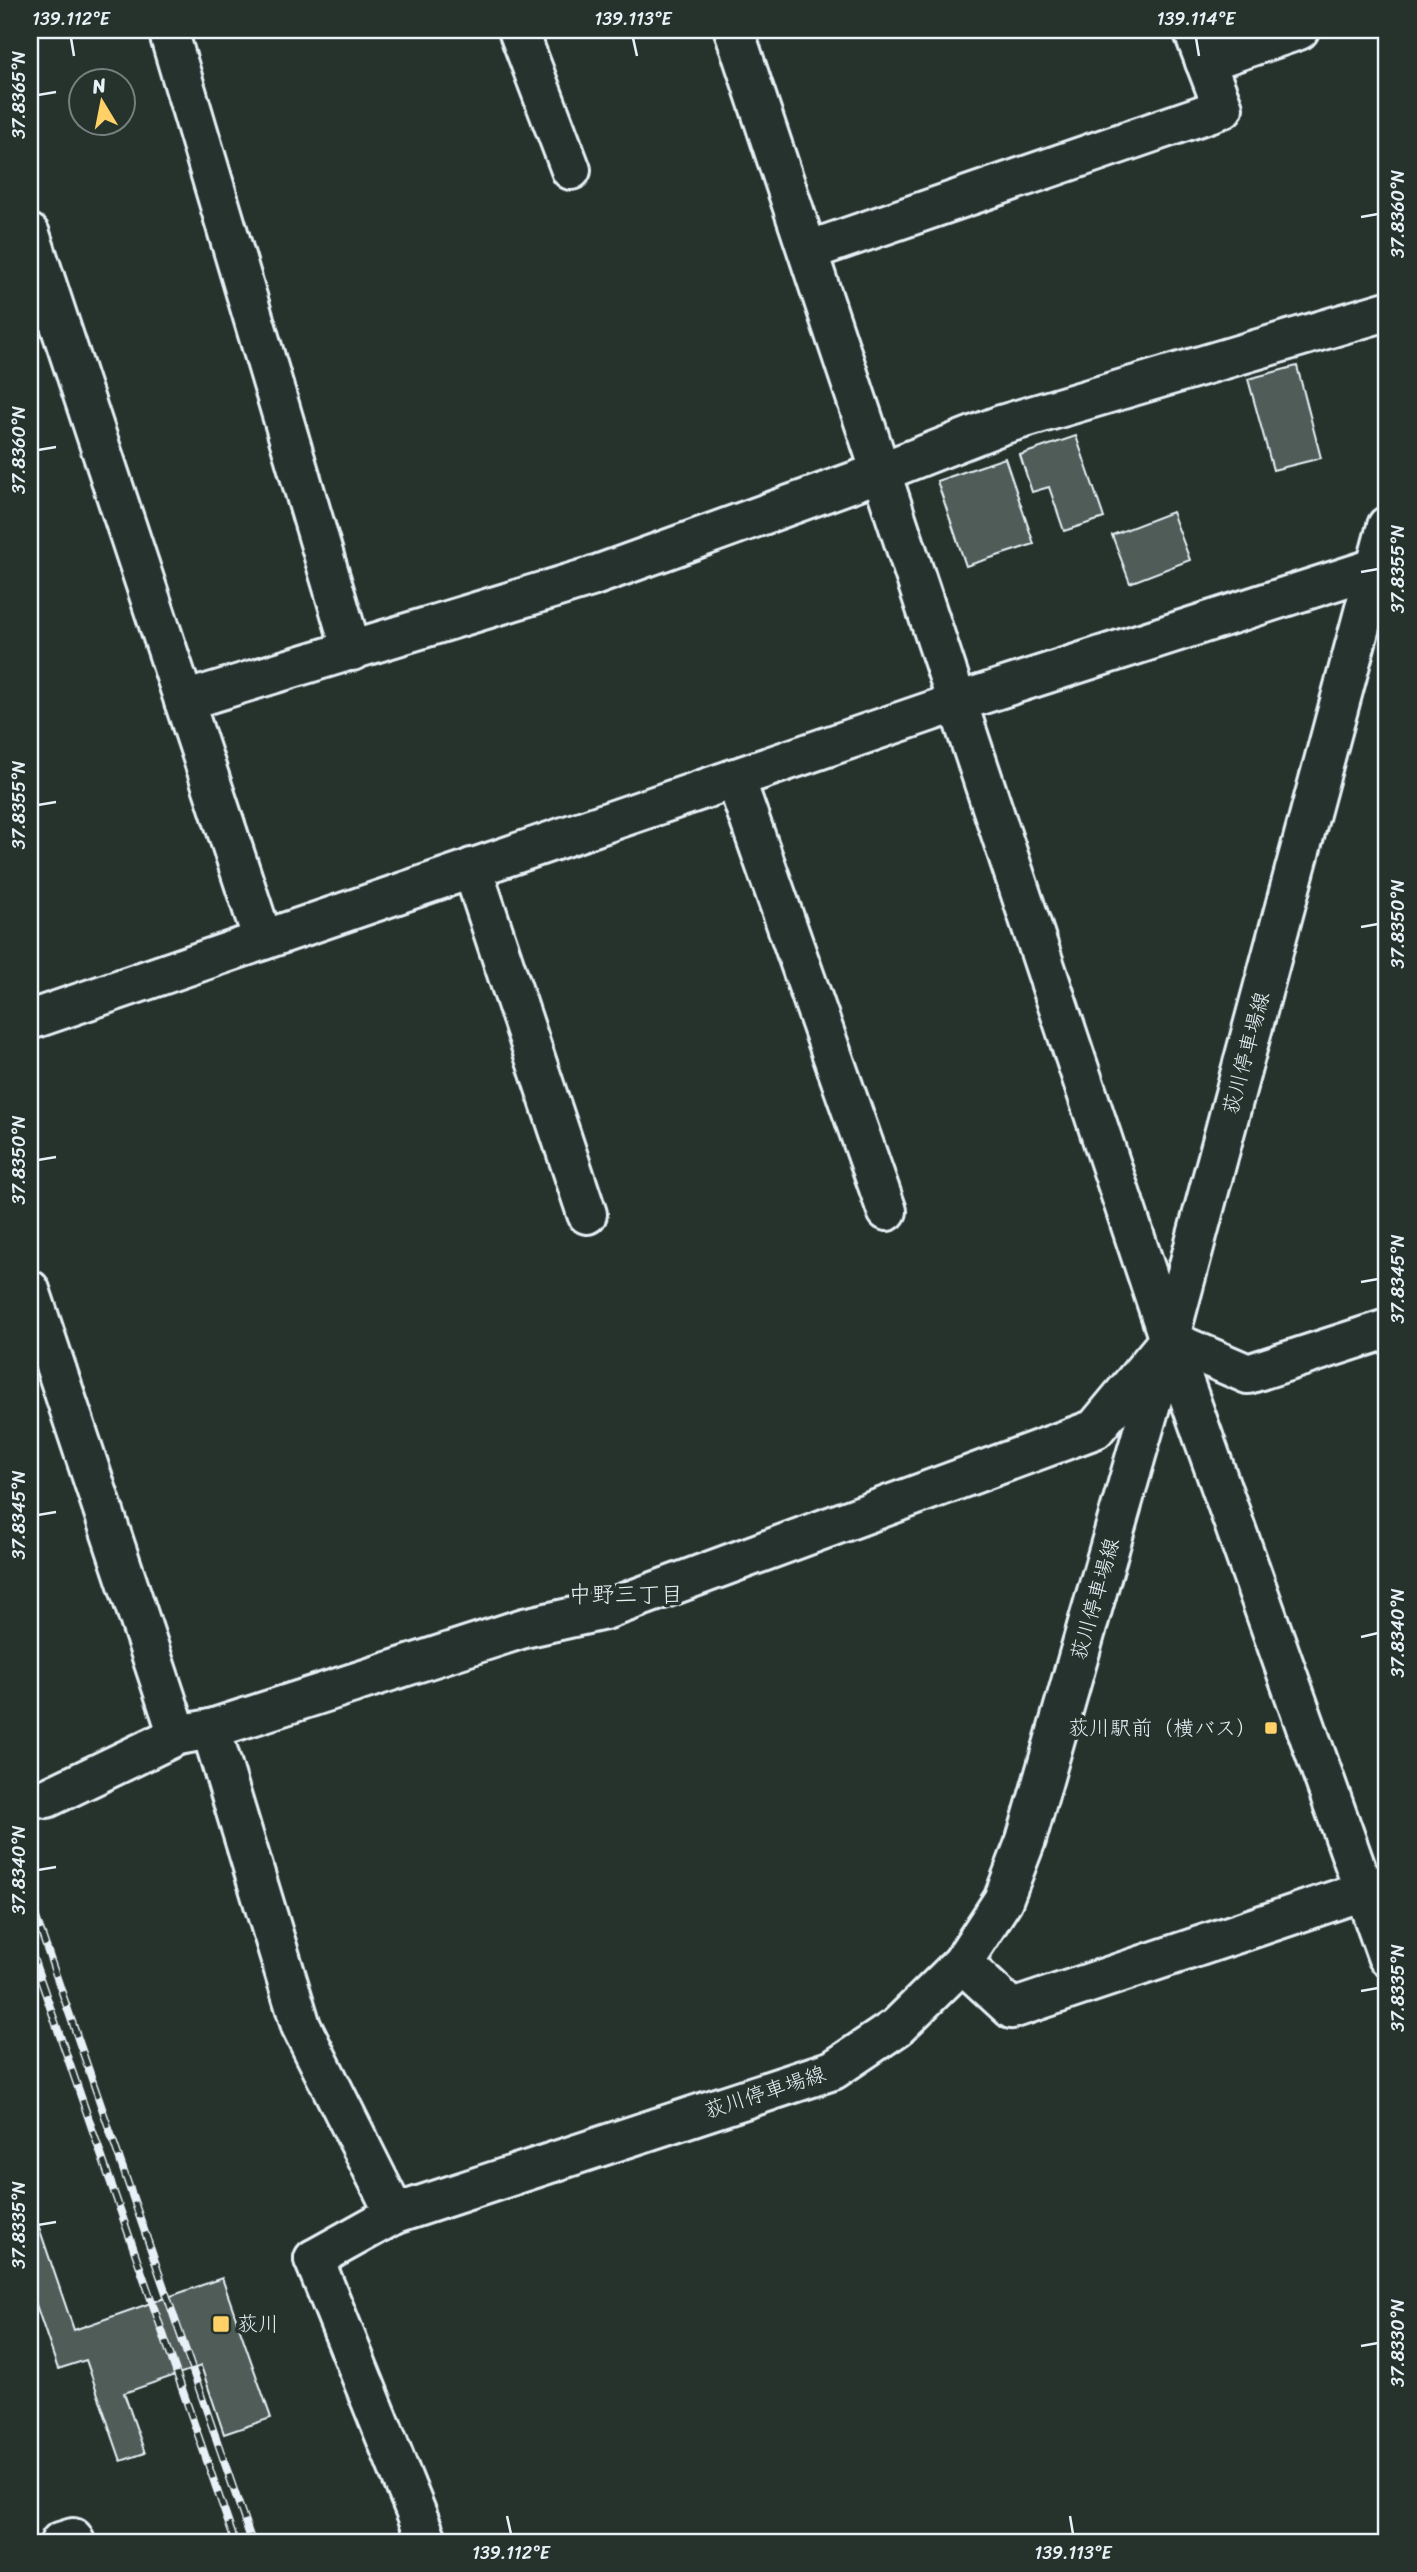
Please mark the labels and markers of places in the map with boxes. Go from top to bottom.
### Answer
place label: 荻川駅前（横バス） [1068,1709,1257,1747]
marker: 荻川駅前（横バス） [1263,1720,1279,1736]
place label: 荻川 [237,2305,279,2343]
marker: 荻川 [211,2314,231,2334]

